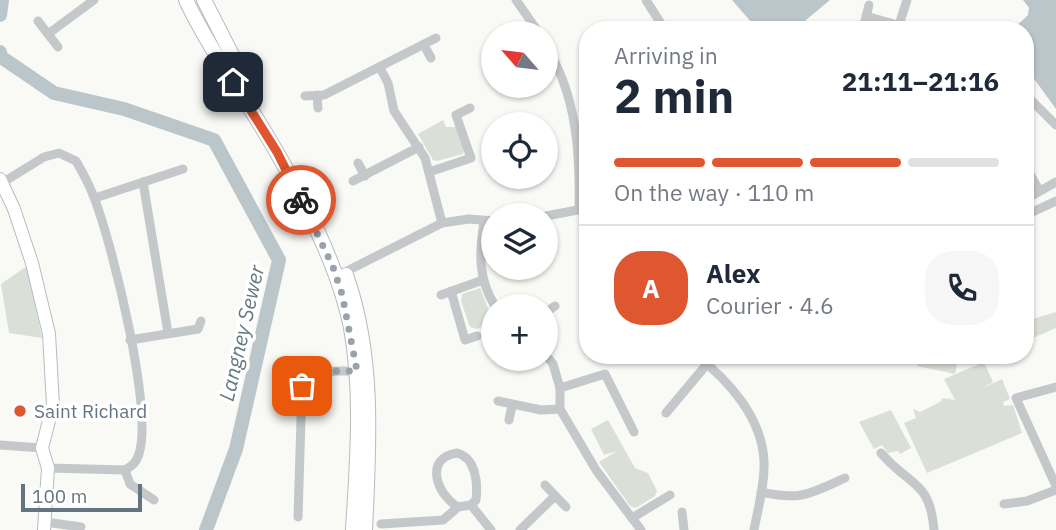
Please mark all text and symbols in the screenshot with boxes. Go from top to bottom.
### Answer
north arrow [481,21,558,98]
map controls [481,21,558,371]
text: Arriving in [614,40,718,70]
pin [203,52,263,112]
icon: home [214,63,252,101]
text: 21:11–21:16 [842,64,999,98]
text: 2 min [614,66,734,126]
button: locate [481,112,558,189]
courier [266,165,336,235]
text: On the way · 110 m [614,177,814,207]
icon: bike [282,181,320,219]
button: layers [481,203,558,280]
button: phone [925,251,999,325]
text: Alex [706,256,760,290]
water label: Langney Sewer [212,261,271,404]
text: A [642,271,660,305]
text: Courier · 4.6 [706,290,834,320]
button: + [481,294,558,371]
pin [272,356,332,416]
icon: bag [283,367,321,405]
place label: Saint Richard [34,399,147,423]
marker: Saint Richard [12,403,28,419]
scale bar [21,481,142,513]
text: 100 m [32,484,87,508]

